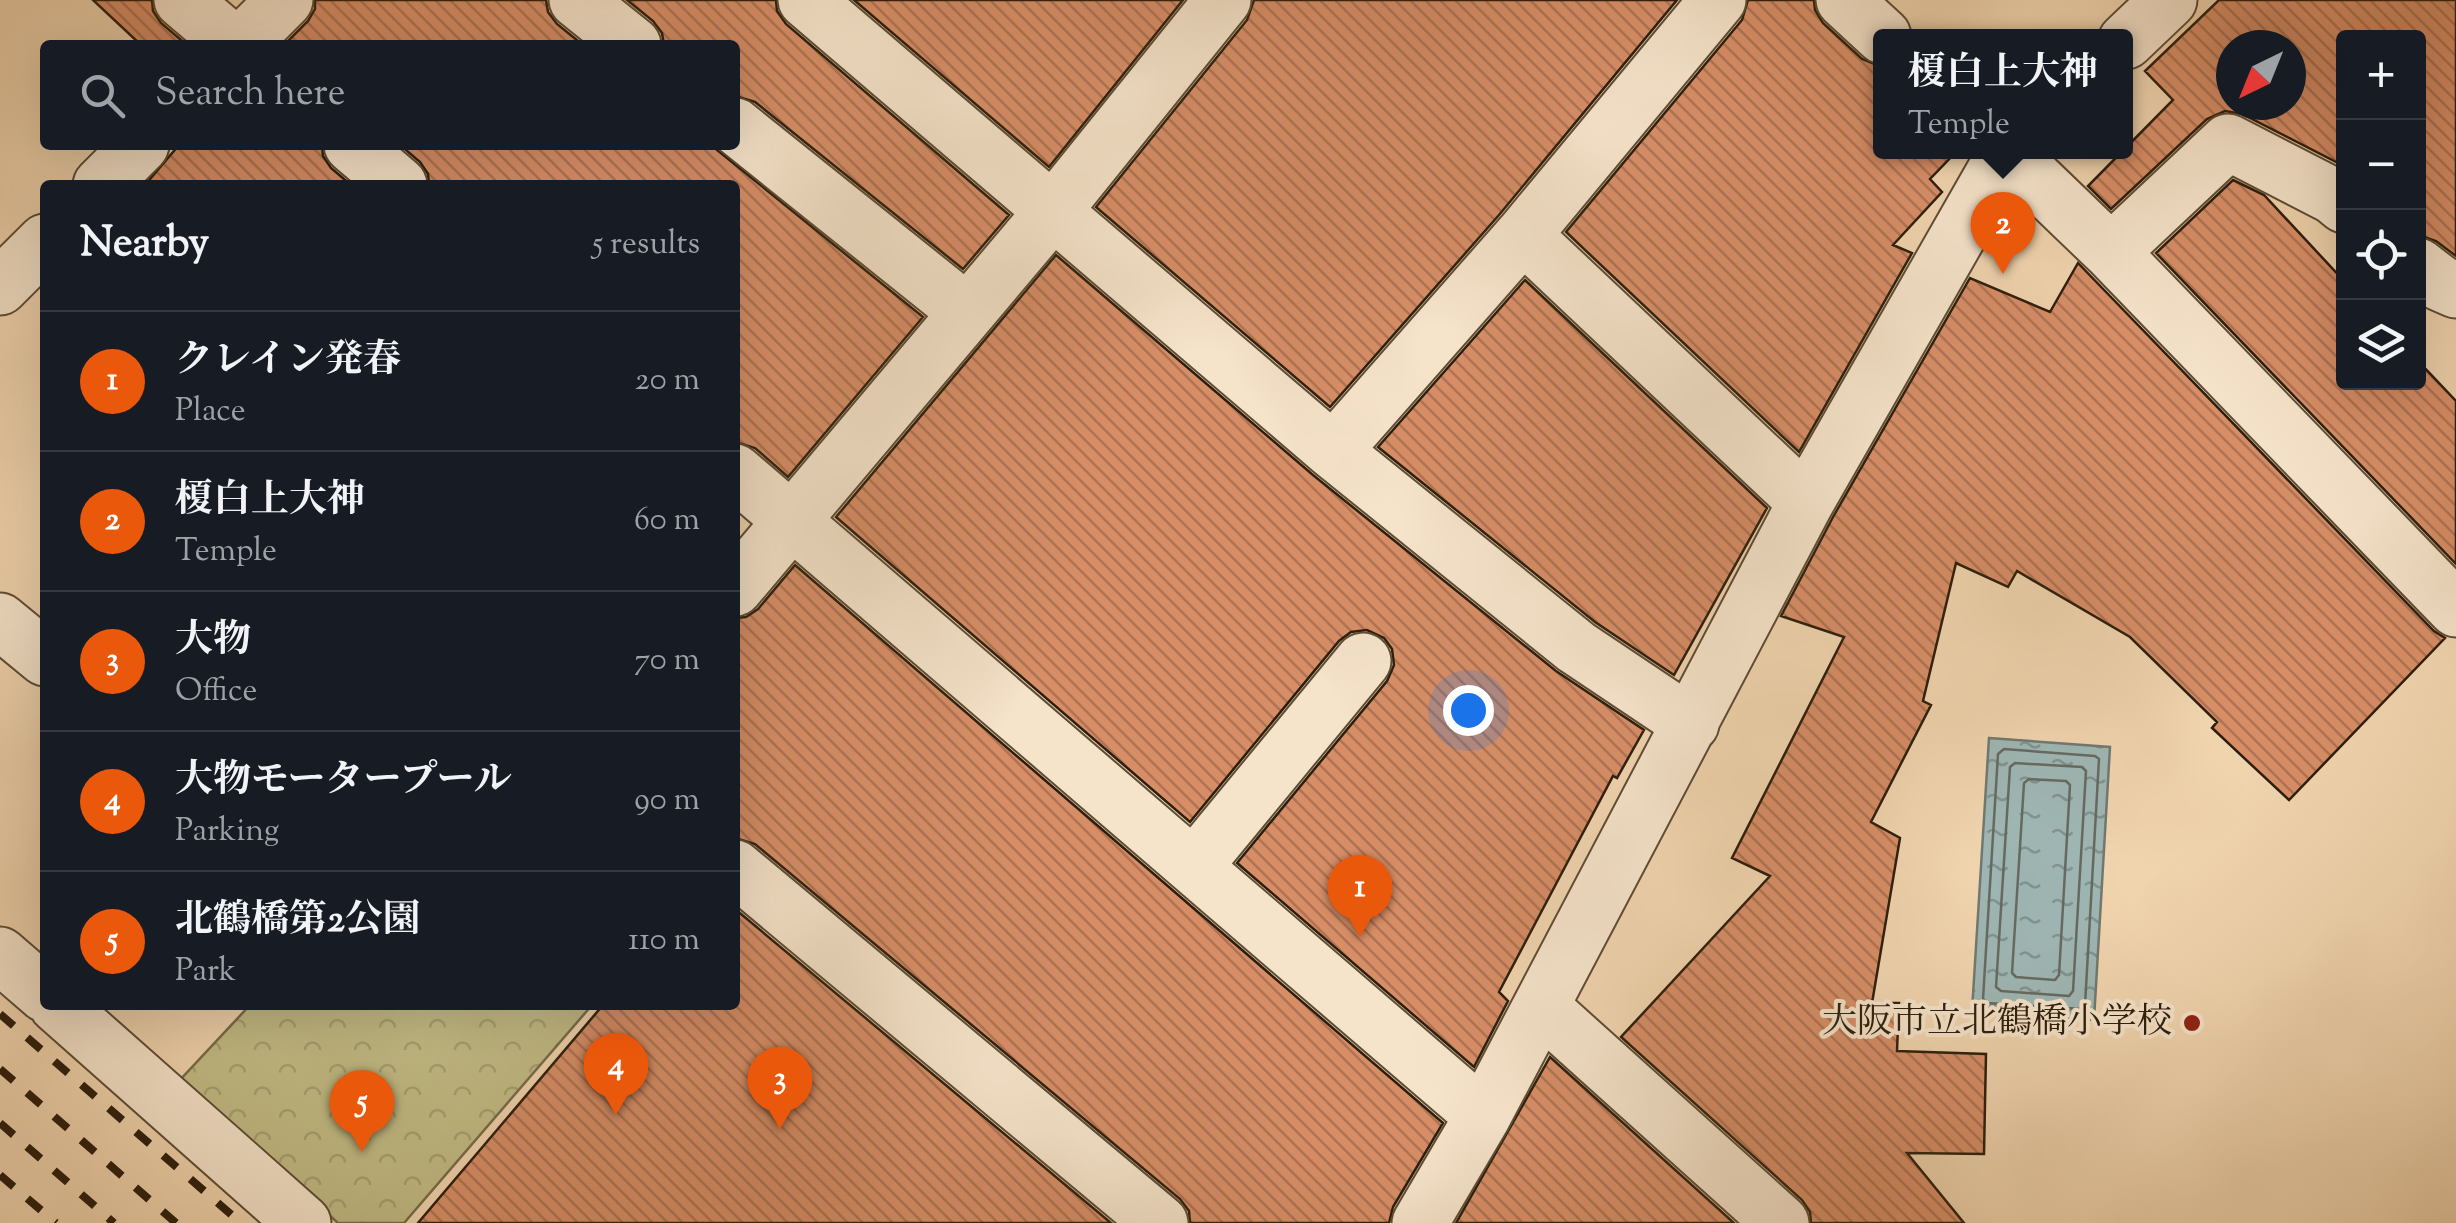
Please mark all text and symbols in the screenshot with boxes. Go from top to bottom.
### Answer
popup [1873,29,2133,159]
north arrow [2216,30,2306,120]
map controls [2336,30,2426,390]
button: + [2336,30,2426,120]
search box [40,40,740,150]
text: 榎白上大神 [1908,48,2098,102]
icon: search [75,68,130,123]
text: Search here [155,68,346,122]
text: Temple [1908,102,2010,148]
button: − [2336,120,2426,210]
pin: 2 [1970,192,2036,274]
button: locate [2336,210,2426,300]
text: Nearby [80,215,209,275]
text: 5 results [592,222,700,268]
button: layers [2336,300,2426,390]
text: クレイン発春 [175,335,401,389]
text: 1 [107,358,118,404]
text: 20 m [635,358,700,404]
text: Place [175,389,246,435]
text: 榎白上大神 [175,475,365,529]
text: 2 [105,498,120,544]
text: 60 m [634,498,700,544]
text: Temple [175,529,277,575]
text: 大物 [175,615,251,669]
text: 3 [106,638,119,684]
text: 70 m [634,638,700,684]
text: Office [175,669,257,715]
your location [1443,685,1494,736]
text: 大物モータープール [175,755,512,809]
text: 4 [104,778,121,824]
text: 90 m [634,778,700,824]
text: Parking [175,809,279,855]
pin: 1 [1328,854,1392,937]
text: 北鶴橋第2公園 [175,895,421,949]
text: 5 [107,918,118,964]
text: 110 m [628,918,700,964]
text: Park [175,949,236,995]
place label: 大阪市立北鶴橋小学校 [1822,998,2172,1049]
marker: 大阪市立北鶴橋小学校 [2181,1012,2203,1034]
pin: 4 [584,1032,648,1115]
pin: 3 [748,1046,812,1129]
pin: 5 [330,1070,394,1152]

